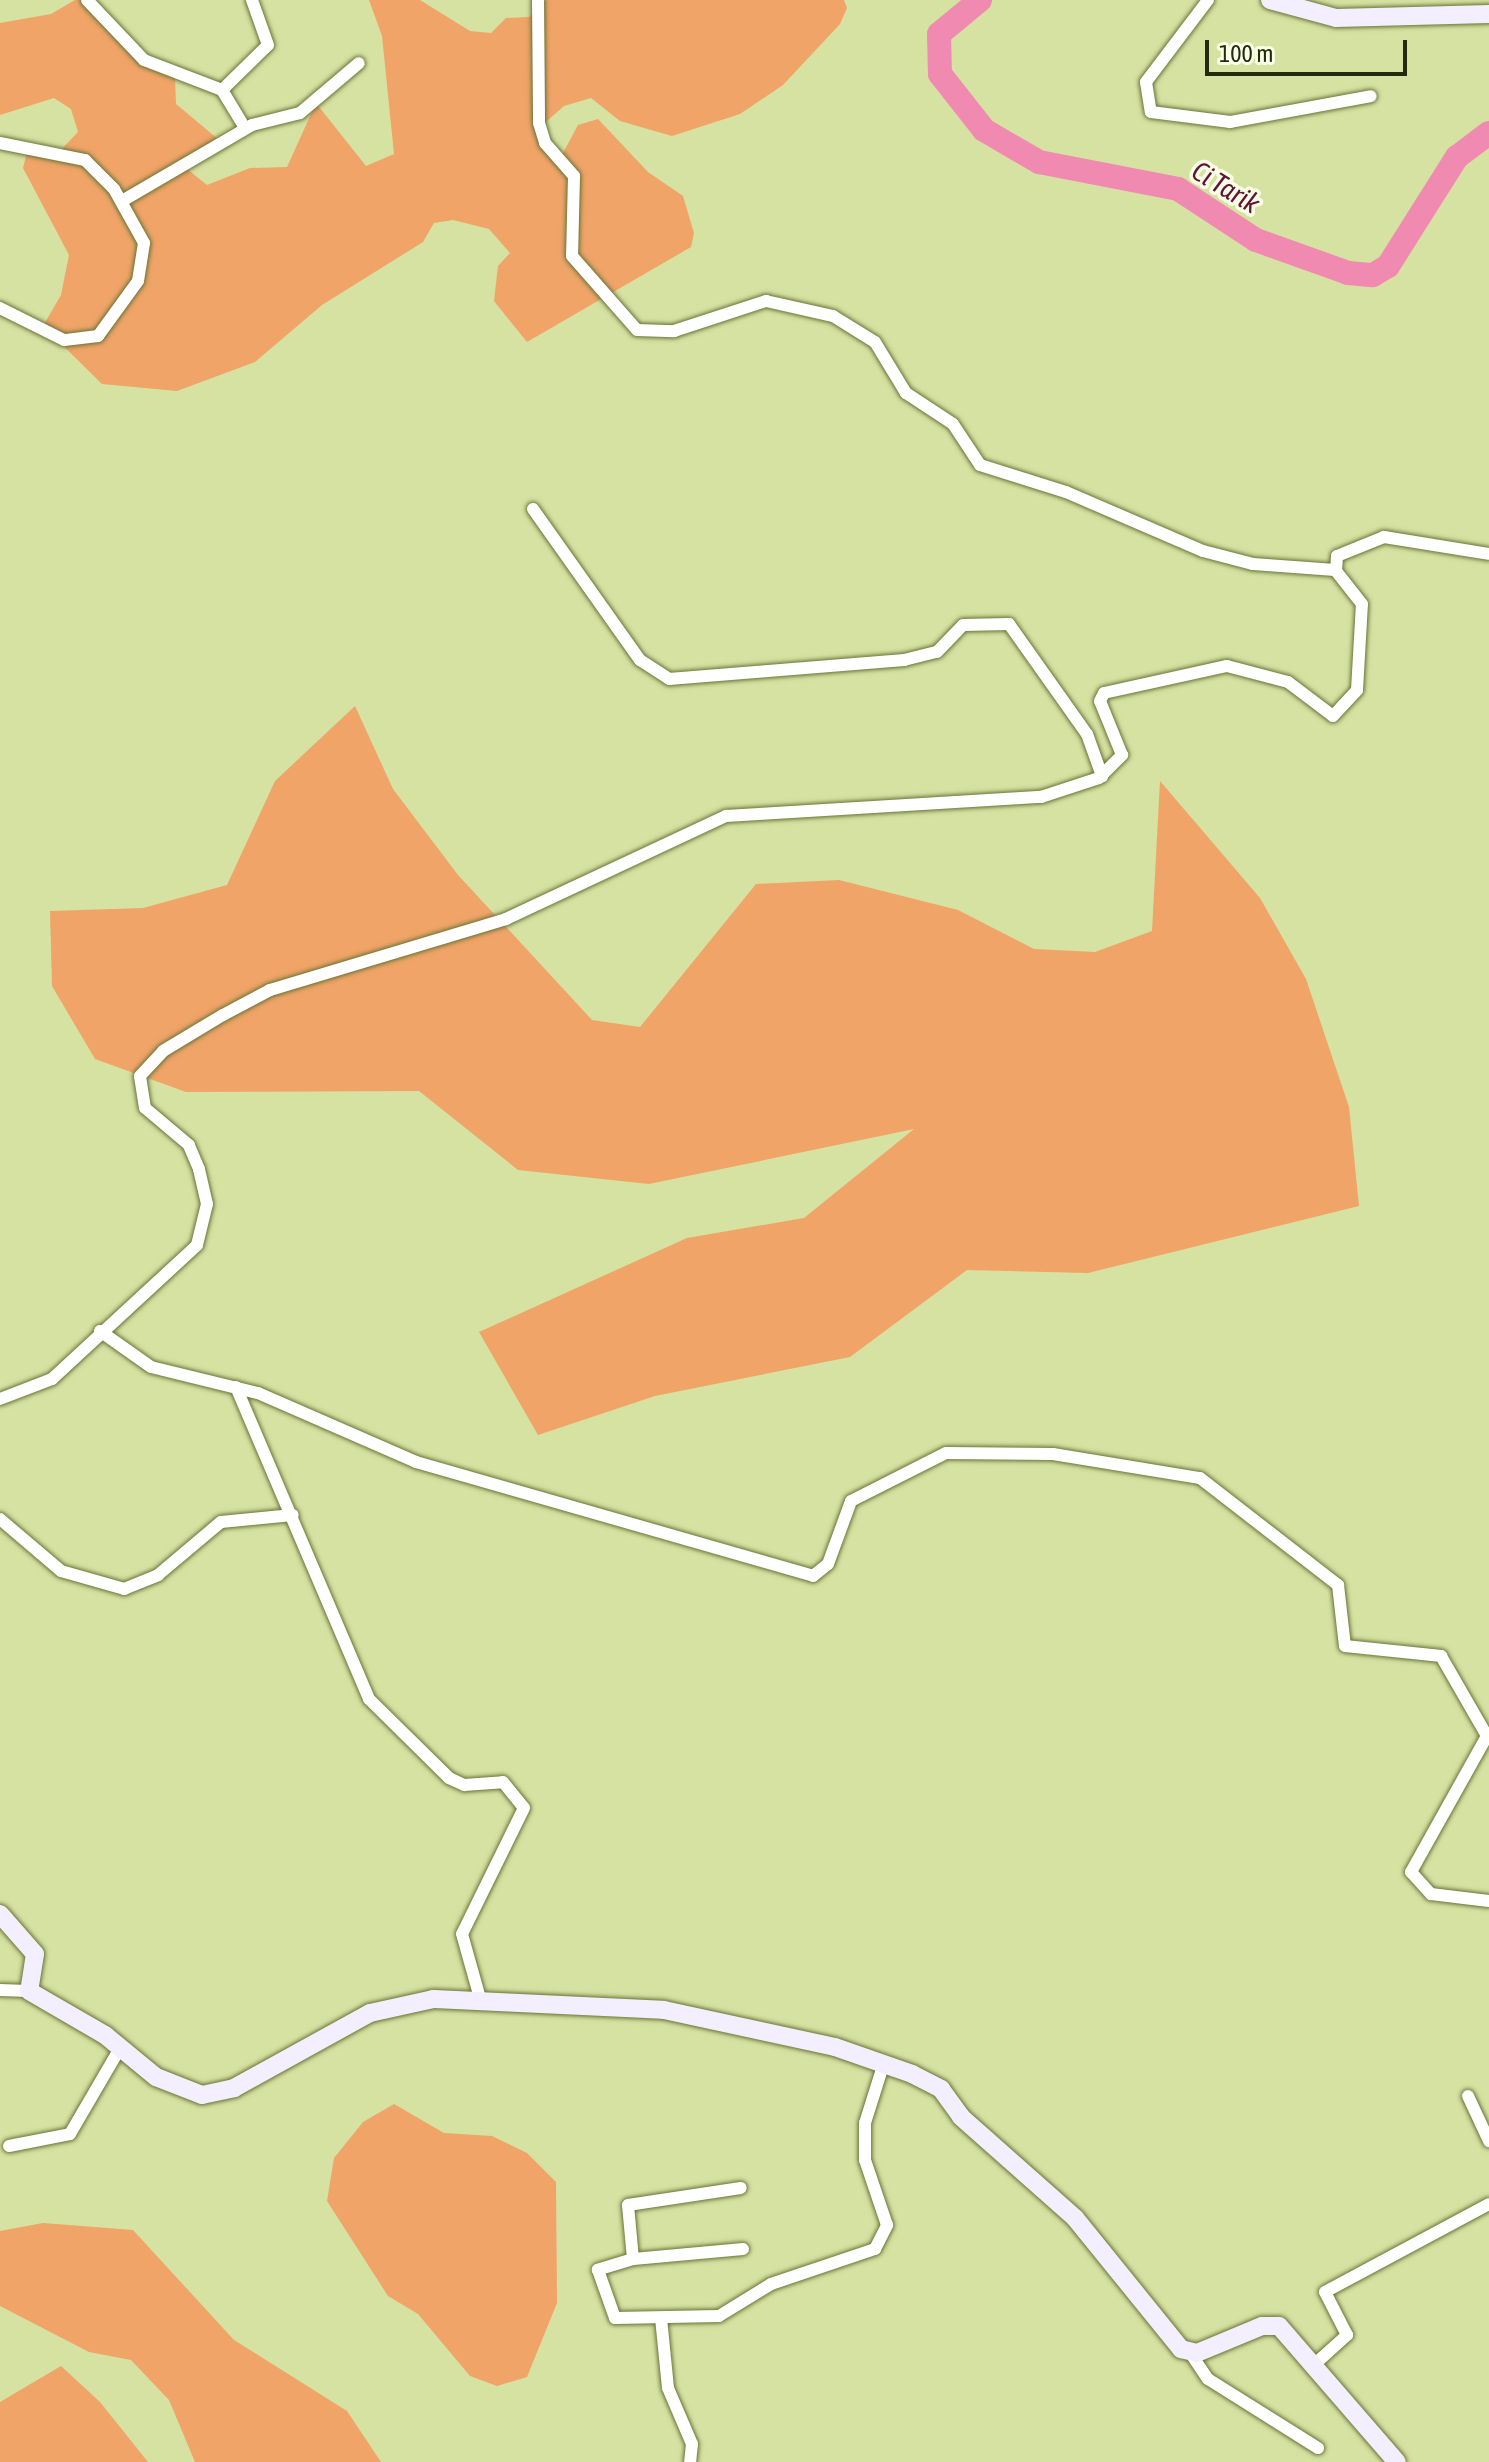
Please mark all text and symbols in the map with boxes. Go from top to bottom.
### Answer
scale bar [1209,24,1411,74]
text: 100 m [1219,40,1273,67]
water label: Ci Tarik [1186,154,1266,220]

